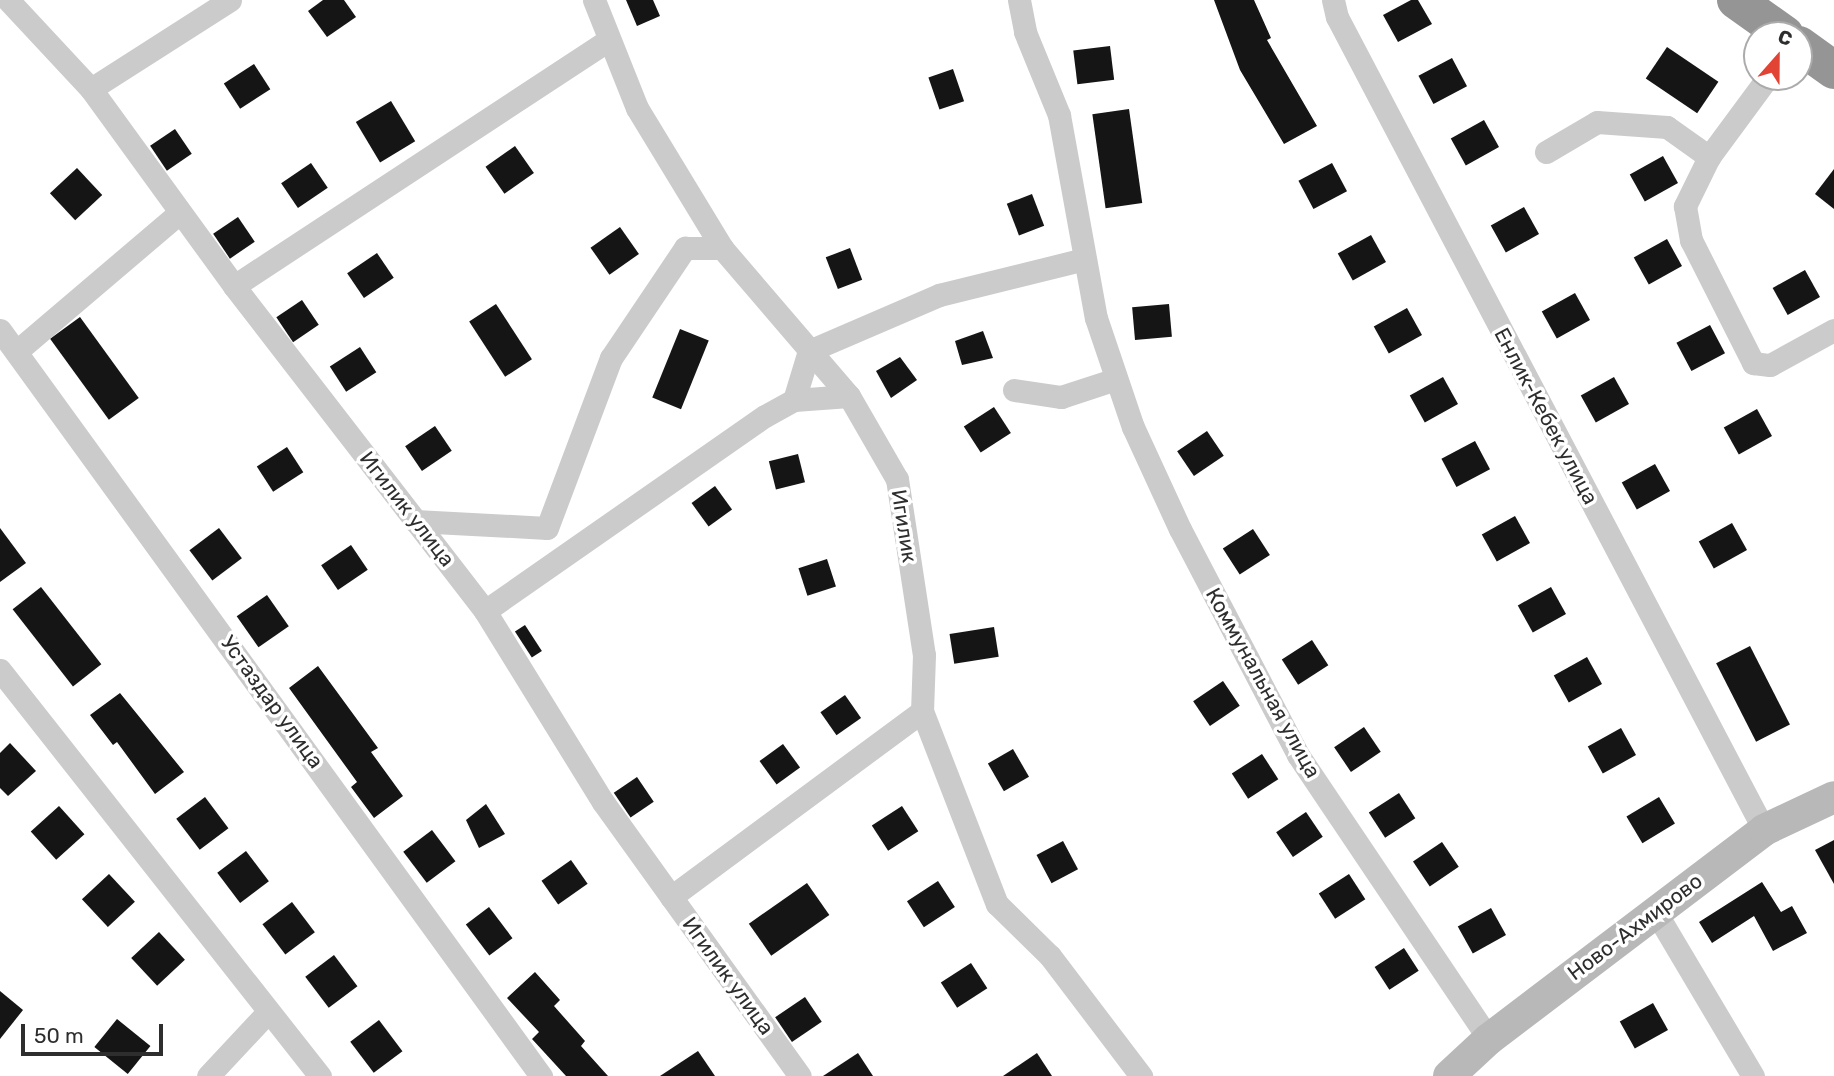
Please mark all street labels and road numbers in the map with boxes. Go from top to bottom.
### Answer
street label: Енлик-Кебек улица [1489,323,1603,509]
street label: Игилик улица [354,446,460,572]
street label: Игилик [886,488,922,564]
street label: Коммунальная улица [1200,584,1326,782]
street label: Устаздар улица [215,631,329,773]
street label: Ново-Ахмирово [1563,868,1707,986]
street label: Игилик улица [677,912,779,1040]

